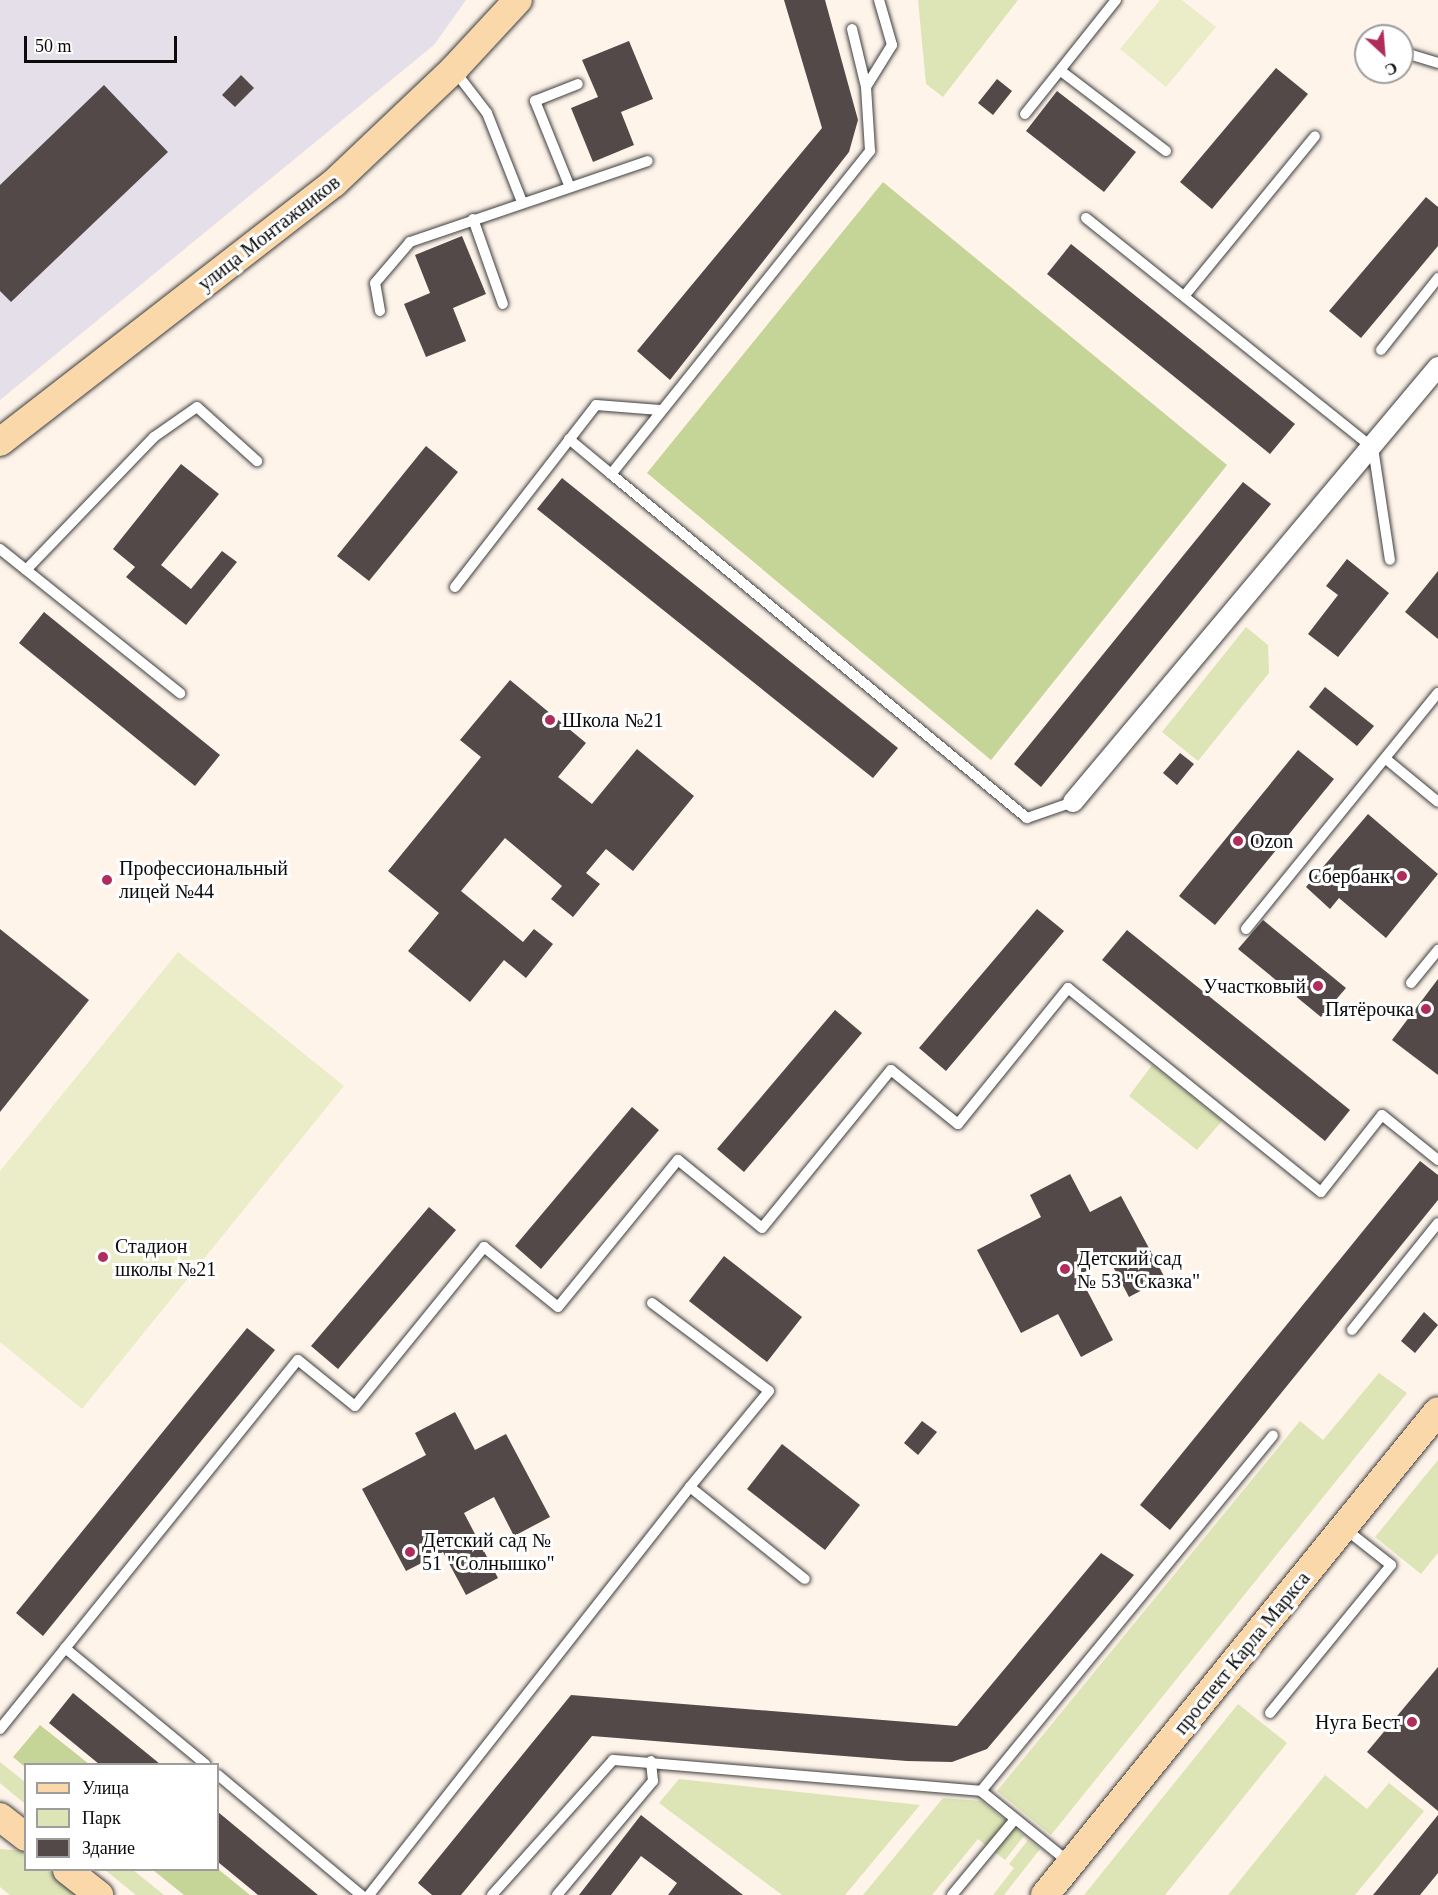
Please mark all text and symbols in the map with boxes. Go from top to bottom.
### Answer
scale bar [27,24,180,62]
north arrow [1354,24,1414,84]
text: 50 m [35,36,72,56]
text: С [1382,59,1400,79]
street label: улица Монтажников [193,170,345,296]
place label: Школа №21 [562,708,664,732]
marker: Школа №21 [543,713,557,727]
place label: Ozon [1250,829,1293,853]
marker: Ozon [1231,834,1245,848]
place label: Профессиональный лицей №44 [119,856,288,903]
place label: Сбербанк [1308,864,1390,888]
marker: Сбербанк [1395,869,1409,883]
marker: Профессиональный лицей №44 [100,873,114,887]
place label: Участковый [1203,974,1306,998]
marker: Участковый [1311,979,1325,993]
place label: Пятёрочка [1325,997,1414,1021]
marker: Пятёрочка [1419,1002,1433,1016]
place label: Стадион школы №21 [115,1234,216,1281]
place label: Детский сад № 53 "Сказка" [1077,1246,1200,1293]
marker: Стадион школы №21 [96,1250,110,1264]
marker: Детский сад № 53 "Сказка" [1058,1262,1072,1276]
place label: Детский сад № 51 "Солнышко" [422,1528,555,1575]
marker: Детский сад № 51 "Солнышко" [403,1545,417,1559]
street label: проспект Карла Маркса [1169,1567,1315,1739]
place label: Нуга Бест [1315,1710,1400,1734]
marker: Нуга Бест [1405,1715,1419,1729]
legend [24,1763,219,1871]
text: Улица [82,1778,129,1798]
text: Парк [82,1808,121,1828]
text: Здание [82,1838,135,1858]

